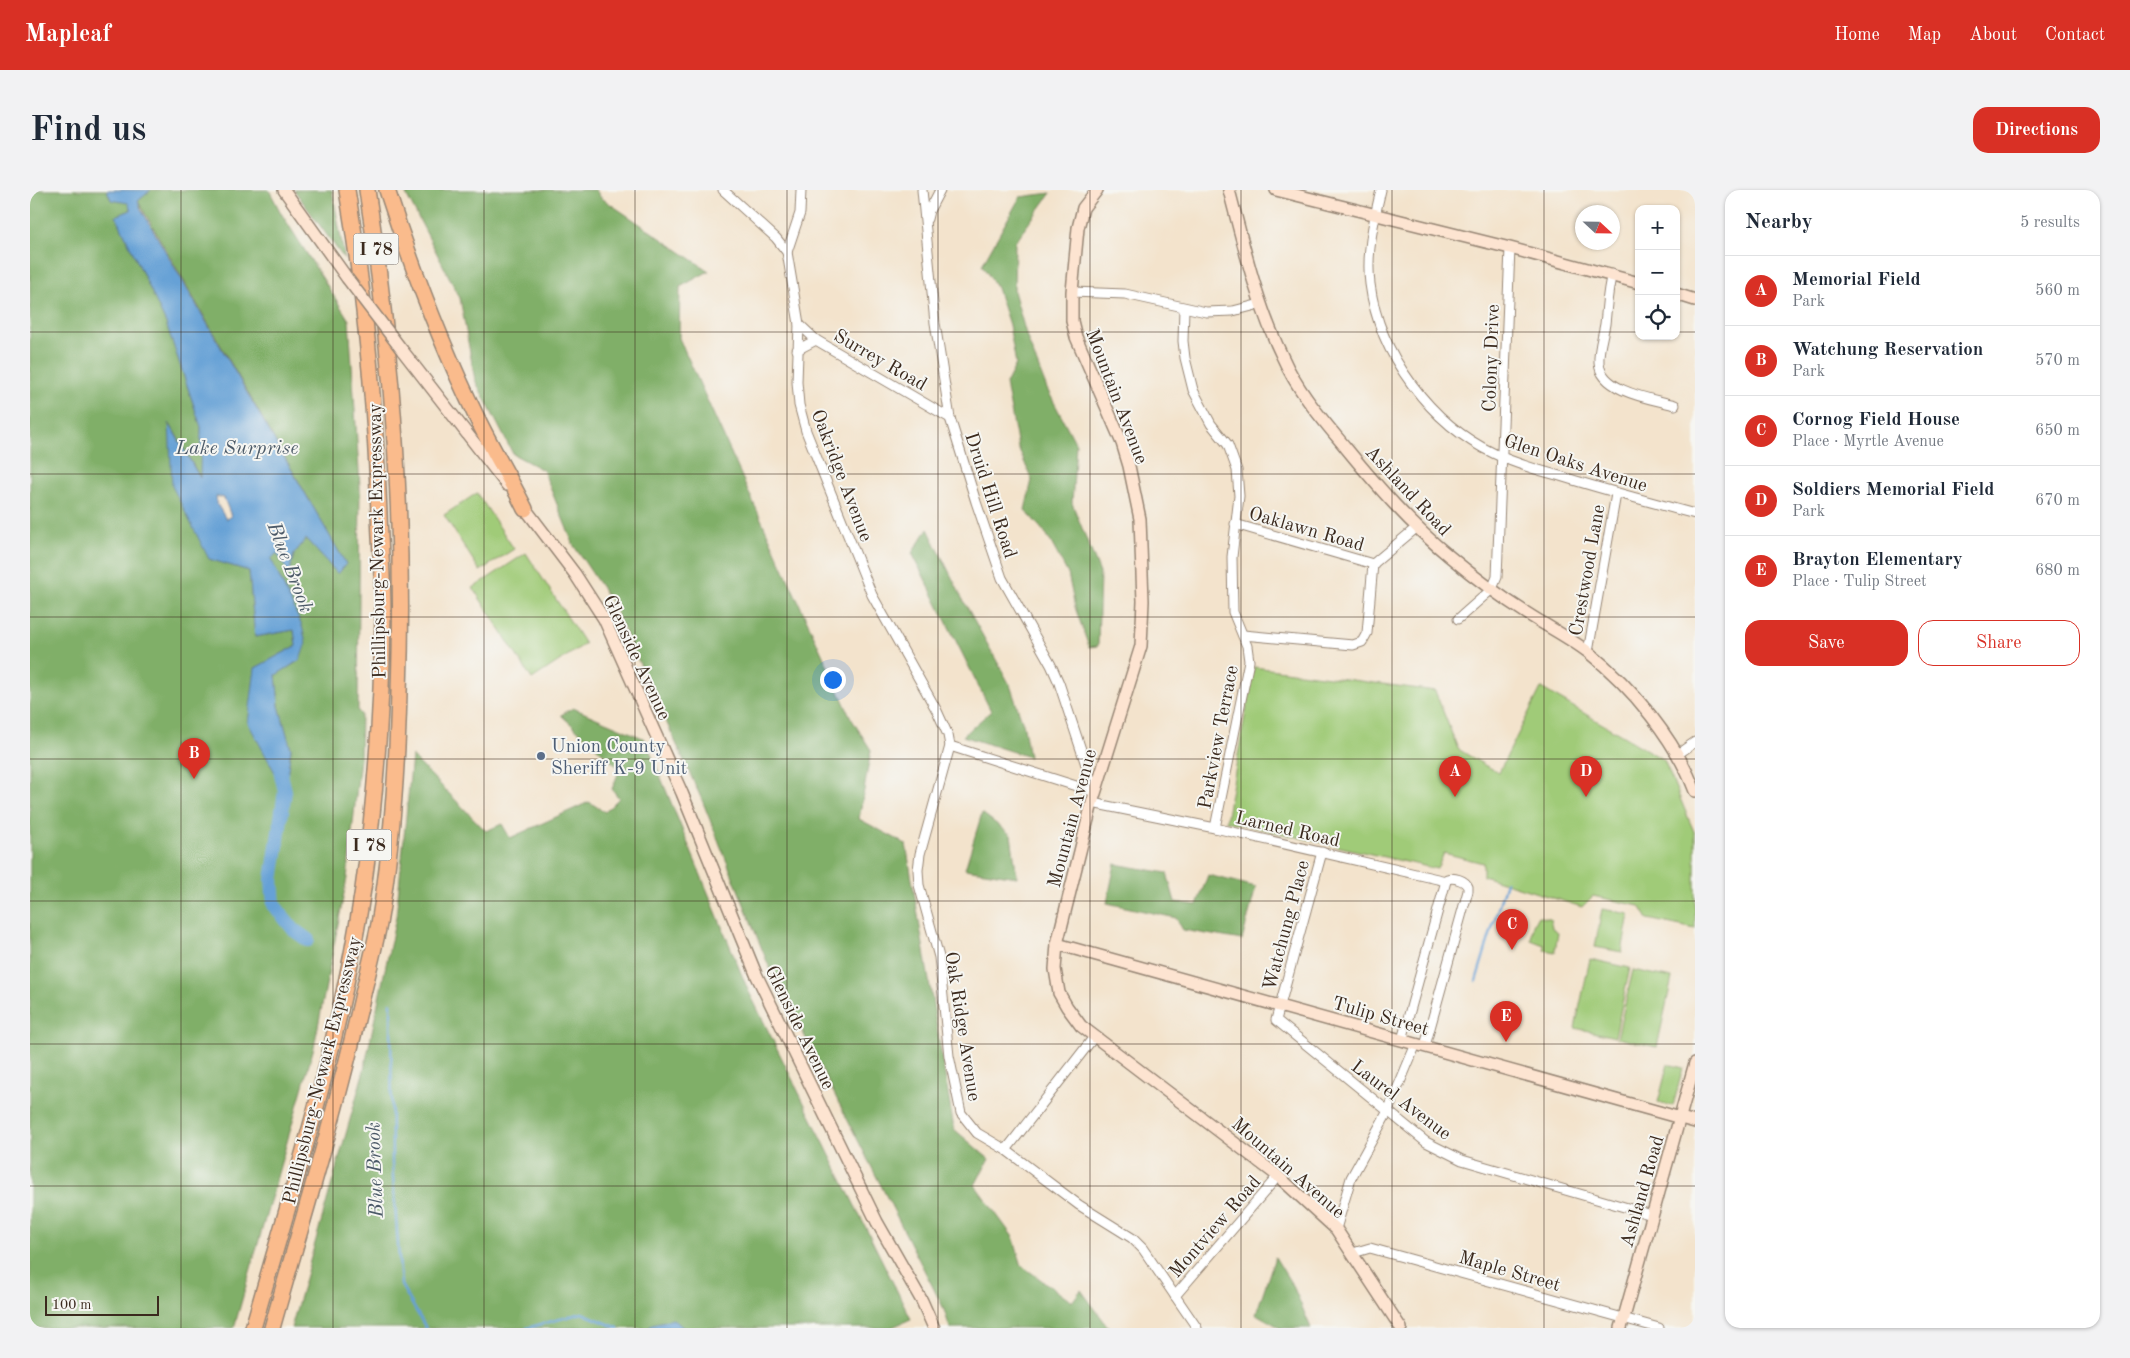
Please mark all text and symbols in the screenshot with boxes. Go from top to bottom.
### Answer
text: Mapleaf [25,23,111,47]
text: Home [1834,26,1880,44]
text: Map [1908,26,1941,44]
text: About [1969,26,2017,44]
text: Contact [2045,26,2105,44]
button: Directions [1973,107,2100,153]
text: Find us [30,113,146,148]
north arrow [1575,205,1620,250]
map controls [1635,205,1680,340]
button: + [1635,205,1680,250]
text: Nearby [1745,212,1813,233]
text: 5 results [2020,215,2080,231]
road number: I 78 [354,234,398,264]
button: − [1635,250,1680,295]
text: Memorial Field [1792,271,1921,290]
text: A [1755,283,1767,299]
text: 560 m [2035,283,2080,299]
text: Park [1792,294,1825,310]
button: locate [1635,295,1680,340]
street label: Colony Drive [1481,304,1504,412]
street label: Surrey Road [830,327,930,395]
street label: Mountain Avenue [1081,327,1150,467]
text: Watchung Reservation [1792,341,1983,360]
text: B [1755,353,1767,369]
text: 570 m [2035,353,2080,369]
text: Park [1792,364,1825,380]
street label: Phillipsburg-Newark Expressway [367,403,390,679]
street label: Oakridge Avenue [807,407,875,545]
text: Cornog Field House [1792,411,1960,430]
text: C [1756,423,1766,439]
text: 650 m [2035,423,2080,439]
street label: Druid Hill Road [960,430,1019,561]
street label: Glen Oaks Avenue [1501,432,1649,497]
text: Place · Myrtle Avenue [1792,434,1944,450]
water label: Lake Surprise [174,439,299,459]
street label: Ashland Road [1361,443,1454,540]
text: Soldiers Memorial Field [1792,481,1995,500]
text: D [1755,493,1767,509]
text: 670 m [2035,493,2080,509]
street label: Crestwood Lane [1568,503,1609,638]
text: Park [1792,504,1825,520]
street label: Oaklawn Road [1246,505,1366,556]
water label: Blue Brook [262,519,316,616]
text: Brayton Elementary [1792,551,1963,570]
text: E [1755,563,1767,579]
text: 680 m [2035,563,2080,579]
text: Place · Tulip Street [1792,574,1927,590]
street label: Glenside Avenue [598,593,673,723]
button: Save [1745,620,1908,666]
button: Share [1918,620,2080,666]
street label: Parkview Terrace [1196,664,1243,811]
your location [820,667,846,693]
pin: B [178,738,210,779]
place label: Union County Sheriff K-9 Unit [551,738,687,779]
street label: Mountain Avenue [1046,747,1101,890]
marker: Union County Sheriff K-9 Unit [535,750,547,762]
pin: A [1439,756,1471,797]
pin: D [1570,756,1602,797]
street label: Larned Road [1233,809,1342,852]
road number: I 78 [346,830,392,860]
street label: Watchung Place [1261,859,1314,993]
pin: C [1496,909,1528,950]
street label: Phillipsburg-Newark Expressway [281,934,366,1207]
street label: Oak Ridge Avenue [940,950,983,1103]
street label: Glenside Avenue [761,963,837,1093]
street label: Tulip Street [1330,995,1431,1040]
pin: E [1490,1001,1522,1042]
street label: Laurel Avenue [1347,1057,1454,1145]
street label: Mountain Avenue [1227,1115,1347,1223]
water label: Blue Brook [364,1122,388,1219]
street label: Ashland Road [1618,1134,1668,1250]
street label: Montview Road [1167,1173,1265,1282]
street label: Maple Street [1456,1249,1562,1296]
scale bar [45,1293,159,1316]
text: 100 m [52,1298,91,1312]

